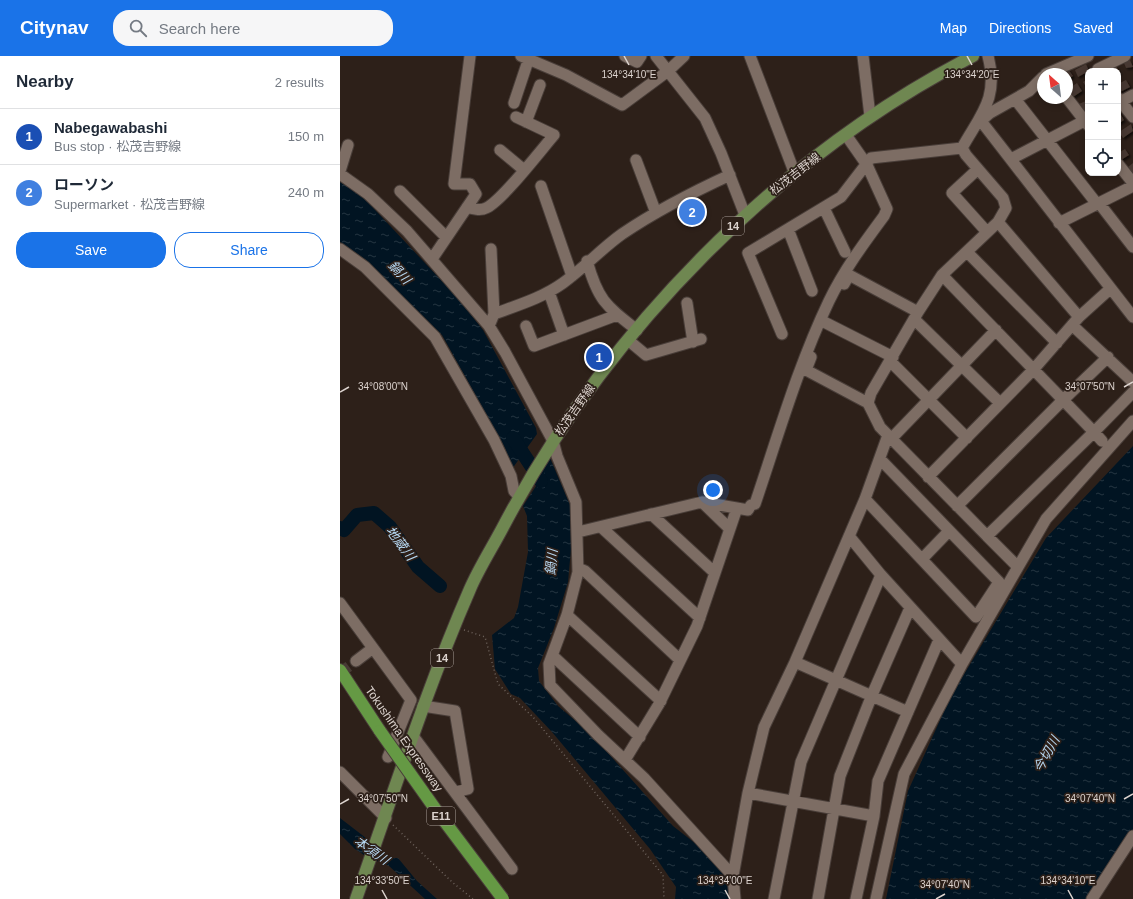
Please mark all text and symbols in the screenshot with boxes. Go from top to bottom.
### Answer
search box [113,10,393,46]
text: Citynav [20,17,89,38]
icon: search [127,17,149,39]
text: Search here [159,20,240,37]
text: Map [940,20,967,36]
text: Directions [989,20,1051,36]
text: Saved [1073,20,1113,36]
north arrow [1037,68,1073,104]
map controls [1085,68,1121,176]
button: + [1085,68,1121,104]
text: 134°34'10"E [601,69,657,80]
text: 134°34'20"E [944,69,1000,80]
text: Nearby [16,72,74,91]
text: 2 results [275,75,324,90]
button: − [1085,104,1121,140]
text: Nabegawabashi [54,119,167,136]
text: 1 [25,129,33,144]
text: 150 m [288,129,324,144]
text: Bus stop · 松茂吉野線 [54,139,181,154]
button: locate [1085,140,1121,176]
street label: 松茂吉野線 [767,150,823,198]
text: ローソン [54,176,114,193]
text: 2 [25,185,33,200]
text: 240 m [288,185,324,200]
text: Supermarket · 松茂吉野線 [54,197,205,212]
pin: 2 [679,197,705,227]
road number: 14 [722,217,744,235]
button: Save [16,232,166,268]
button: Share [174,232,324,268]
water label: 鍋川 [385,258,415,288]
pin: 1 [586,342,612,372]
text: 34°08'00"N [358,381,408,392]
street label: 松茂吉野線 [552,381,598,439]
text: 34°07'50"N [1065,381,1115,392]
your location [703,480,723,500]
water label: 地蔵川 [383,523,420,565]
water label: 鍋川 [543,546,560,576]
road number: 14 [431,649,453,667]
street label: Tokushima Expressway [362,684,446,794]
water label: 今切川 [1030,732,1063,775]
text: 34°07'50"N [358,793,408,804]
text: 34°07'40"N [1065,793,1115,804]
road number: E11 [427,807,455,825]
water label: 本須川 [351,833,394,869]
text: 134°33'50"E [354,875,410,886]
text: 134°34'00"E [697,875,753,886]
text: 134°34'10"E [1040,875,1096,886]
text: 34°07'40"N [920,879,970,890]

